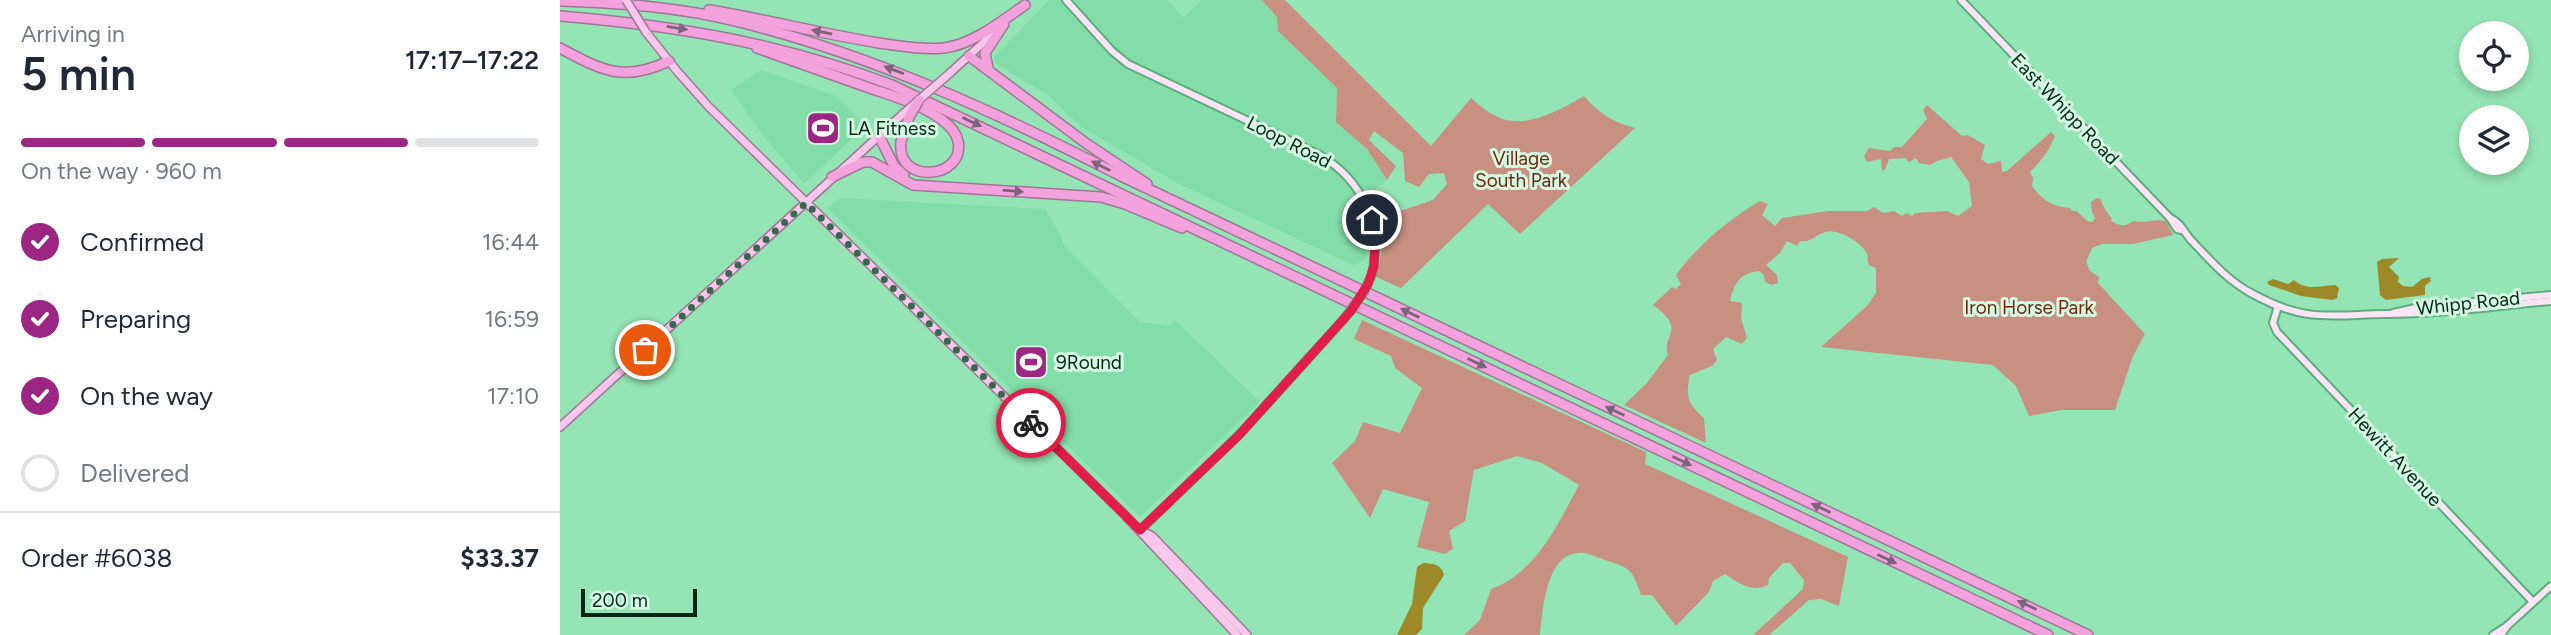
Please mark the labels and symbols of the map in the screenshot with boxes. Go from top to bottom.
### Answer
one-way arrow [666,22,688,33]
one-way arrow [811,27,833,38]
street label: East Whipp Road [2006,49,2124,169]
one-way arrow [884,65,905,76]
sports icon: LA Fitness [804,109,842,147]
street label: Loop Road [1243,111,1335,173]
place label: LA Fitness [848,117,936,140]
one-way arrow [961,117,982,128]
park label: Village South Park [1475,147,1568,192]
one-way arrow [1091,160,1111,171]
one-way arrow [1002,186,1024,197]
pin [1342,190,1402,250]
street label: Whipp Road [2415,286,2521,320]
park label: Iron Horse Park [1964,296,2095,319]
one-way arrow [1400,307,1420,318]
pin [615,320,675,380]
sports icon: 9Round [1012,343,1050,381]
place label: 9Round [1056,351,1122,374]
one-way arrow [1467,357,1487,368]
courier [996,388,1066,458]
street label: Hewitt Avenue [2343,403,2447,511]
one-way arrow [1605,406,1625,417]
one-way arrow [1672,455,1692,466]
one-way arrow [1811,502,1831,514]
one-way arrow [1877,553,1898,564]
scale bar [581,586,696,618]
one-way arrow [2017,599,2037,610]

